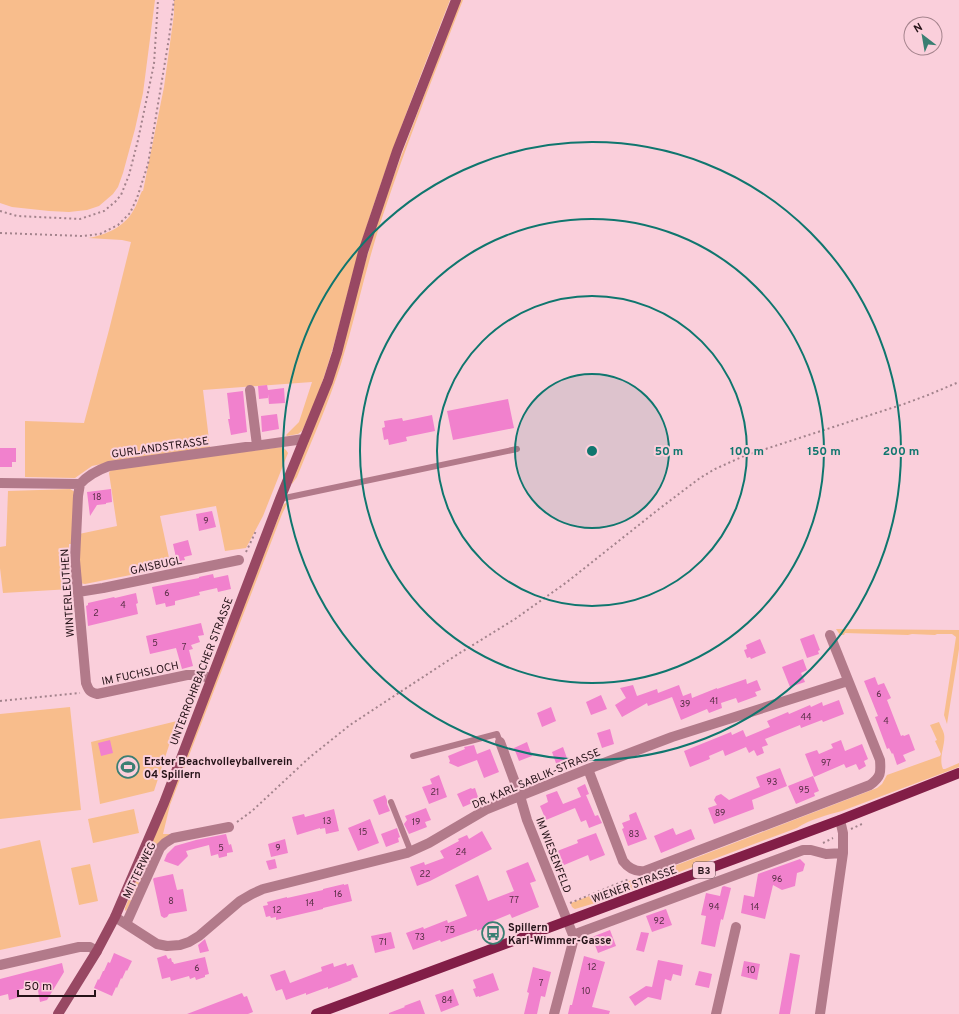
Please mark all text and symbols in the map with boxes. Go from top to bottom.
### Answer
north arrow [903,16,943,56]
text: N [911,20,925,36]
street label: GURLANDSTRASSE [111,434,210,462]
centre of rings [585,444,599,458]
text: 50 m [655,444,683,460]
text: 100 m [730,444,764,460]
text: 150 m [807,444,841,460]
text: 200 m [883,444,919,460]
house number: 18 [93,492,101,503]
house number: 9 [203,516,209,527]
street label: WINTERLEUTHEN [58,548,78,638]
street label: GAISBUGL [129,554,183,578]
house number: 6 [164,588,170,599]
street label: UNTERROHRBACHER STRASSE [167,595,237,747]
house number: 4 [120,600,126,611]
house number: 2 [93,608,99,619]
house number: 5 [152,638,158,649]
house number: 7 [182,642,187,653]
street label: IM FUCHSLOCH [100,659,180,689]
house number: 6 [876,689,882,700]
house number: 41 [710,696,718,707]
house number: 39 [680,699,690,710]
house number: 44 [800,712,812,723]
house number: 4 [883,716,889,727]
street label: DR. KARL SABLIK-STRASSE [470,746,603,812]
sports icon: Erster Beachvolleyballverein 04 Spillern [115,754,141,780]
place label: Erster Beachvolleyballverein 04 Spillern [144,755,293,782]
house number: 97 [821,758,831,769]
house number: 93 [767,777,777,788]
house number: 95 [799,785,809,796]
house number: 21 [431,787,439,798]
house number: 89 [715,808,725,819]
street label: IM WIESENFELD [532,815,574,895]
house number: 13 [323,816,331,827]
house number: 19 [412,817,420,828]
house number: 15 [359,827,367,838]
house number: 83 [629,829,639,840]
street label: MITTERWEG [120,840,160,901]
house number: 5 [218,843,224,854]
house number: 9 [275,843,281,854]
house number: 24 [455,847,467,858]
road number: B3 [693,862,715,878]
street label: WIENER STRASSE [590,863,679,907]
house number: 22 [419,869,431,880]
house number: 96 [772,874,782,885]
house number: 16 [334,889,342,900]
house number: 77 [509,895,519,906]
house number: 8 [168,896,174,907]
house number: 14 [306,898,315,909]
house number: 94 [709,902,720,913]
house number: 14 [751,902,760,913]
house number: 12 [273,905,281,916]
house number: 92 [654,916,664,927]
bus stop icon: Spillern Karl-Wimmer-Gasse [480,920,506,946]
place label: Spillern Karl-Wimmer-Gasse [508,921,611,948]
house number: 75 [445,925,455,936]
house number: 73 [415,932,425,943]
house number: 71 [379,937,387,948]
house number: 12 [588,962,596,973]
house number: 6 [194,963,200,974]
house number: 10 [746,965,756,976]
scale bar [18,972,95,998]
house number: 7 [539,978,544,989]
text: 50 m [24,979,52,995]
house number: 10 [581,986,591,997]
house number: 84 [441,995,453,1006]

